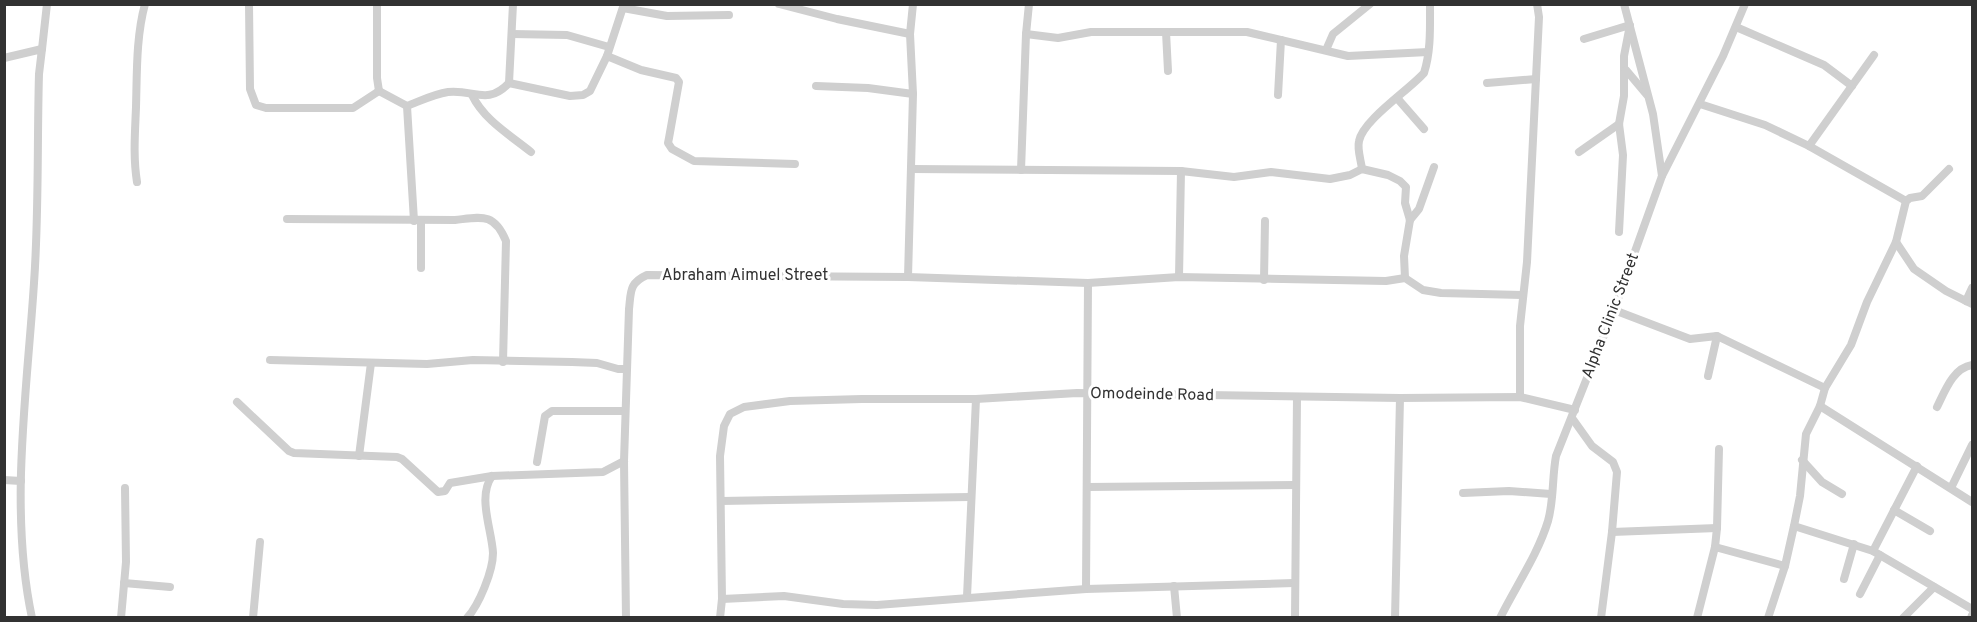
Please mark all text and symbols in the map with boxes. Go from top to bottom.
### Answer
street label: Alpha Clinic Street [1578,250,1644,382]
street label: Abraham Aimuel Street [662,266,828,286]
street label: Omodeinde Road [1090,384,1214,406]

